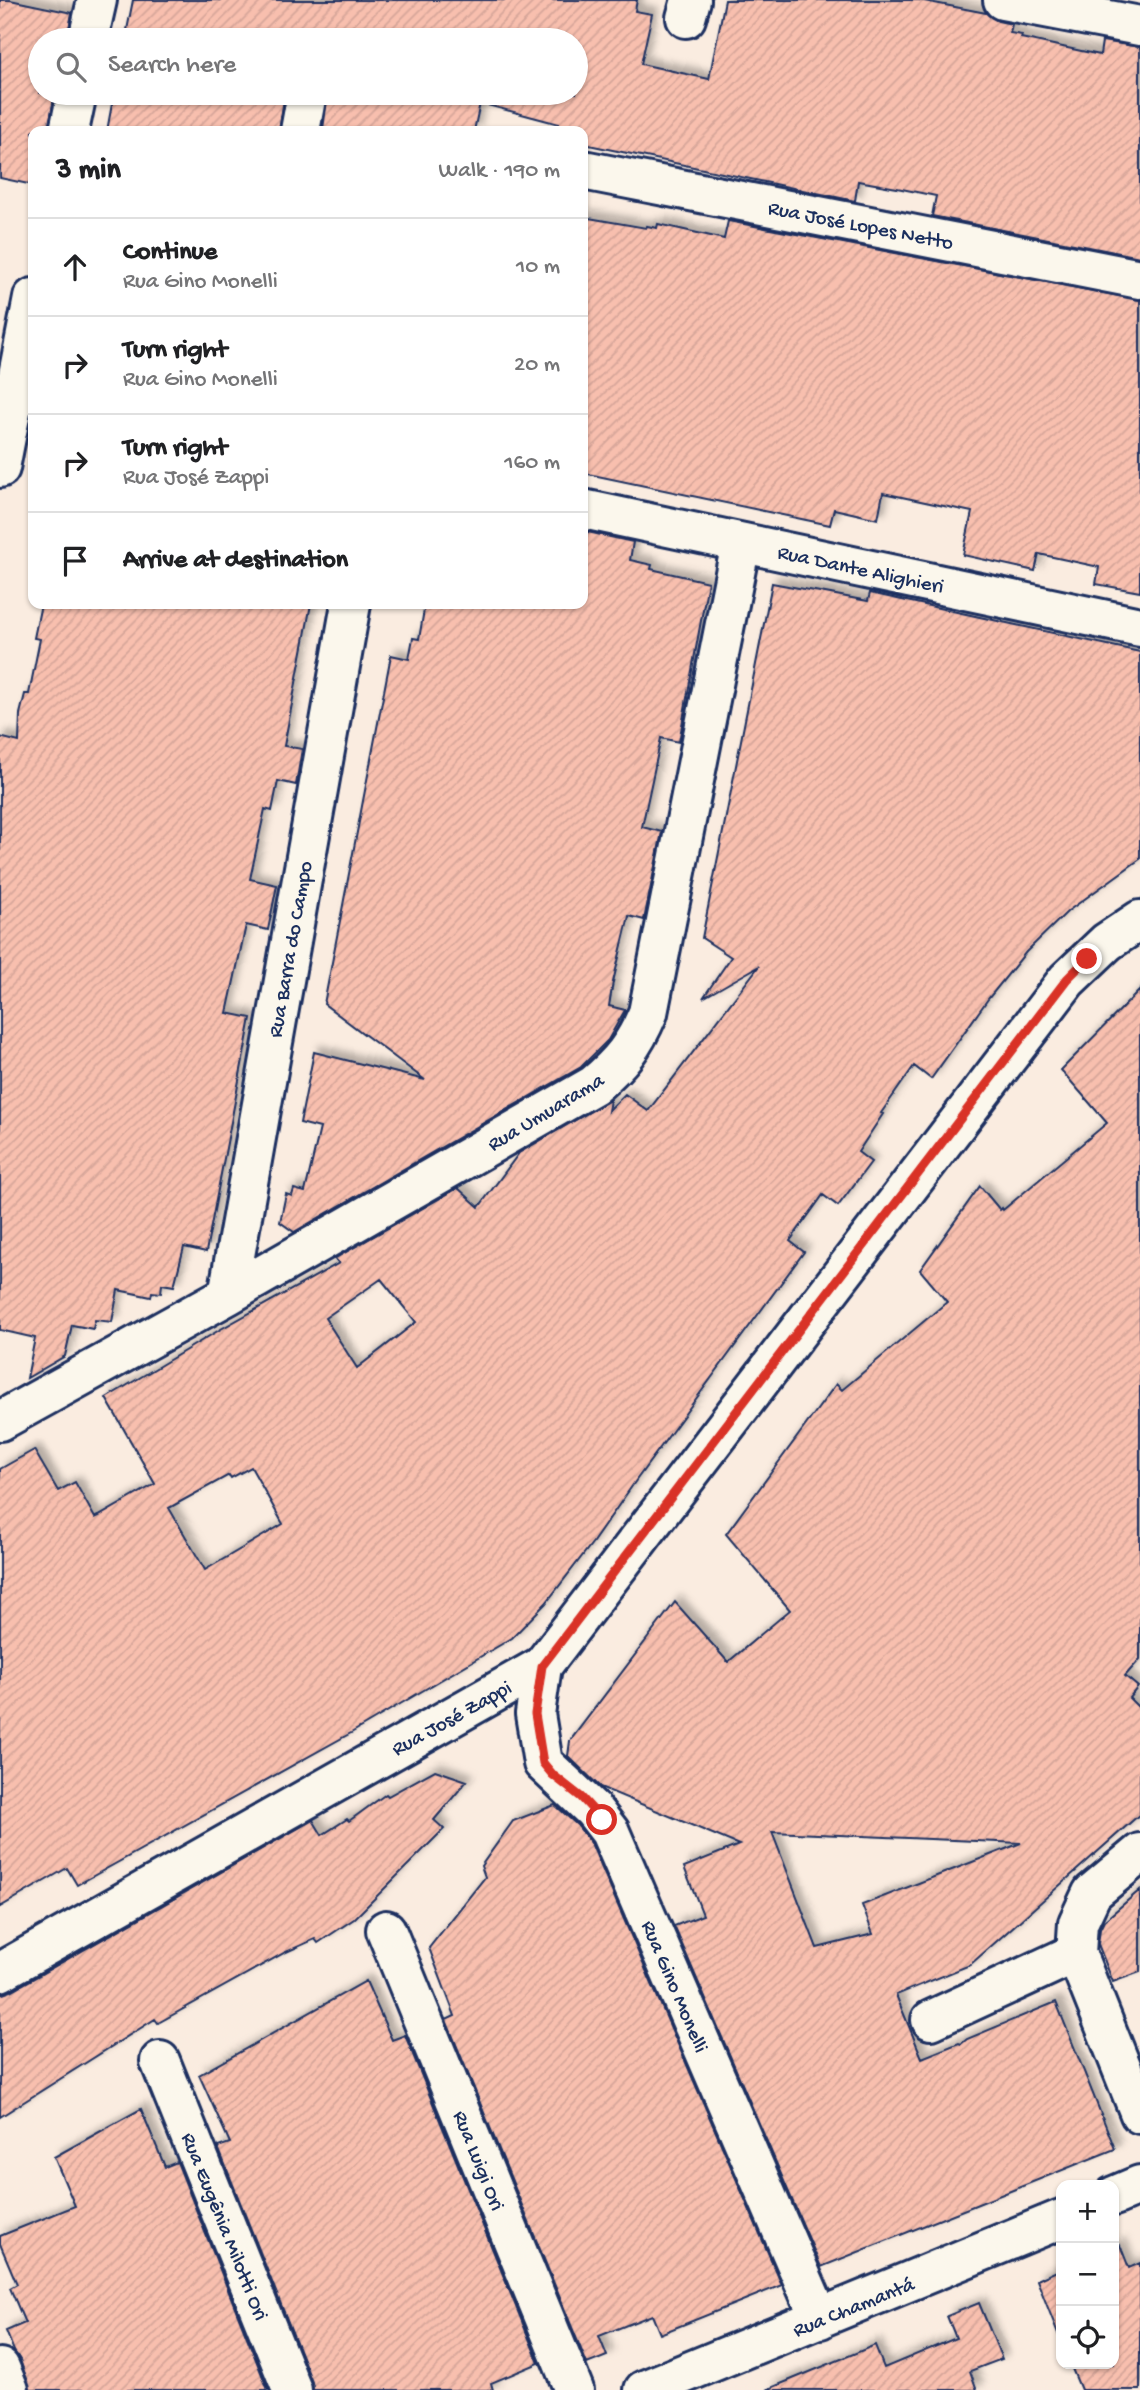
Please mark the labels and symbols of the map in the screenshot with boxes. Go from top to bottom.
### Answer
street label: Rua José Lopes Netto [766,197,955,258]
street label: Rua Dante Alighieri [775,542,946,601]
street label: Rua Barra do Campo [265,859,320,1040]
route end [1071,943,1102,974]
street label: Rua Umuarama [484,1069,611,1159]
street label: Rua José Zappi [388,1677,517,1763]
route start [586,1804,617,1835]
street label: Rua Gino Monelli [634,1917,712,2057]
street label: Rua Luigi Ori [445,2108,508,2215]
street label: Rua Eugênia Milotti Ori [174,2130,272,2325]
street label: Rua Chamantá [790,2273,920,2345]

